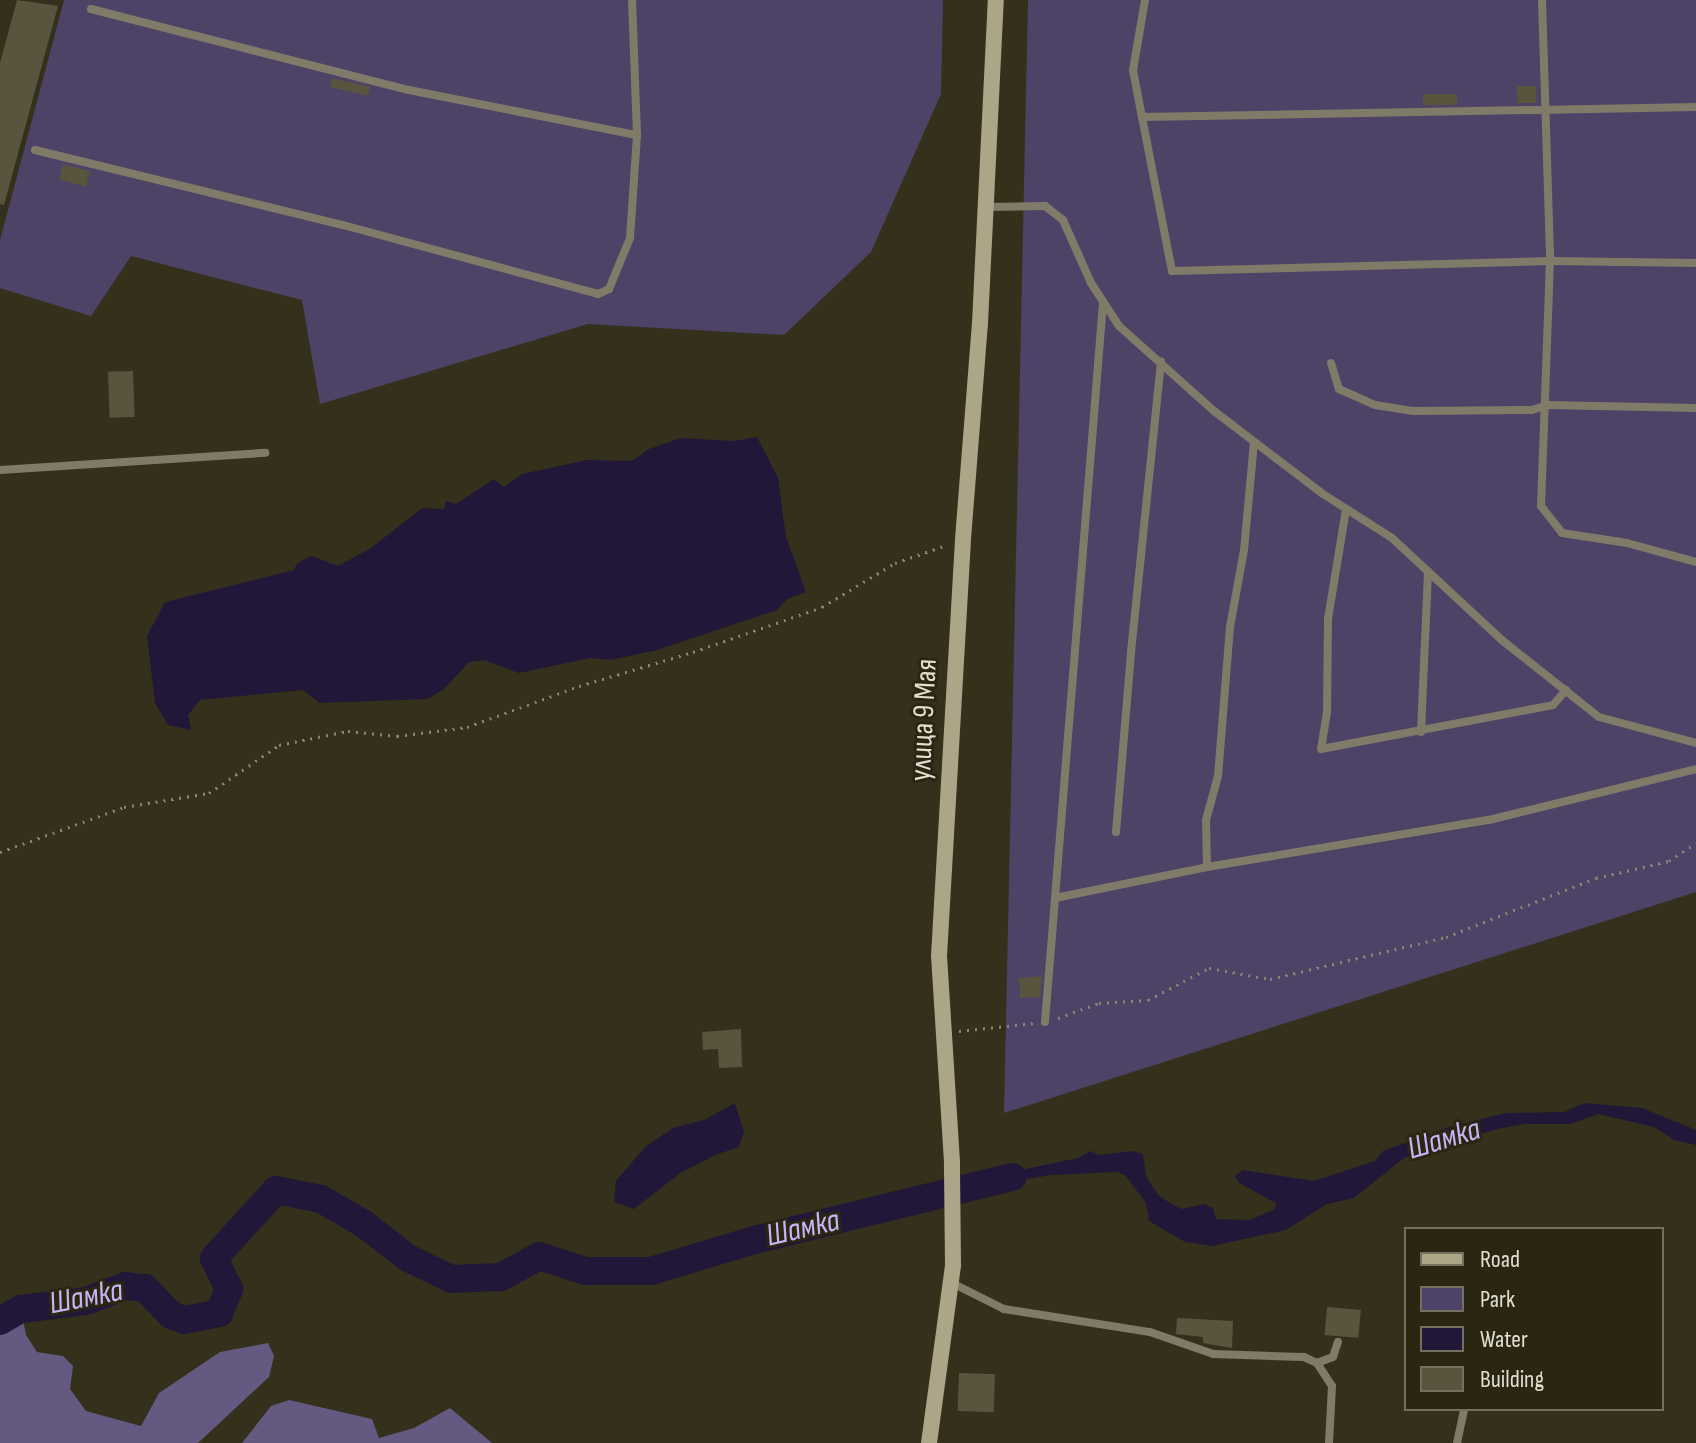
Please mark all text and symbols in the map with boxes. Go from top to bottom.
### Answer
street label: улица 9 Мая [903,658,945,782]
water label: Шамка [1403,1111,1485,1169]
water label: Шамка [762,1202,844,1256]
legend [1404,1227,1664,1411]
text: Road [1480,1245,1520,1274]
water label: Шамка [46,1272,126,1324]
text: Park [1480,1285,1515,1314]
text: Water [1480,1325,1528,1354]
text: Building [1480,1365,1544,1394]

